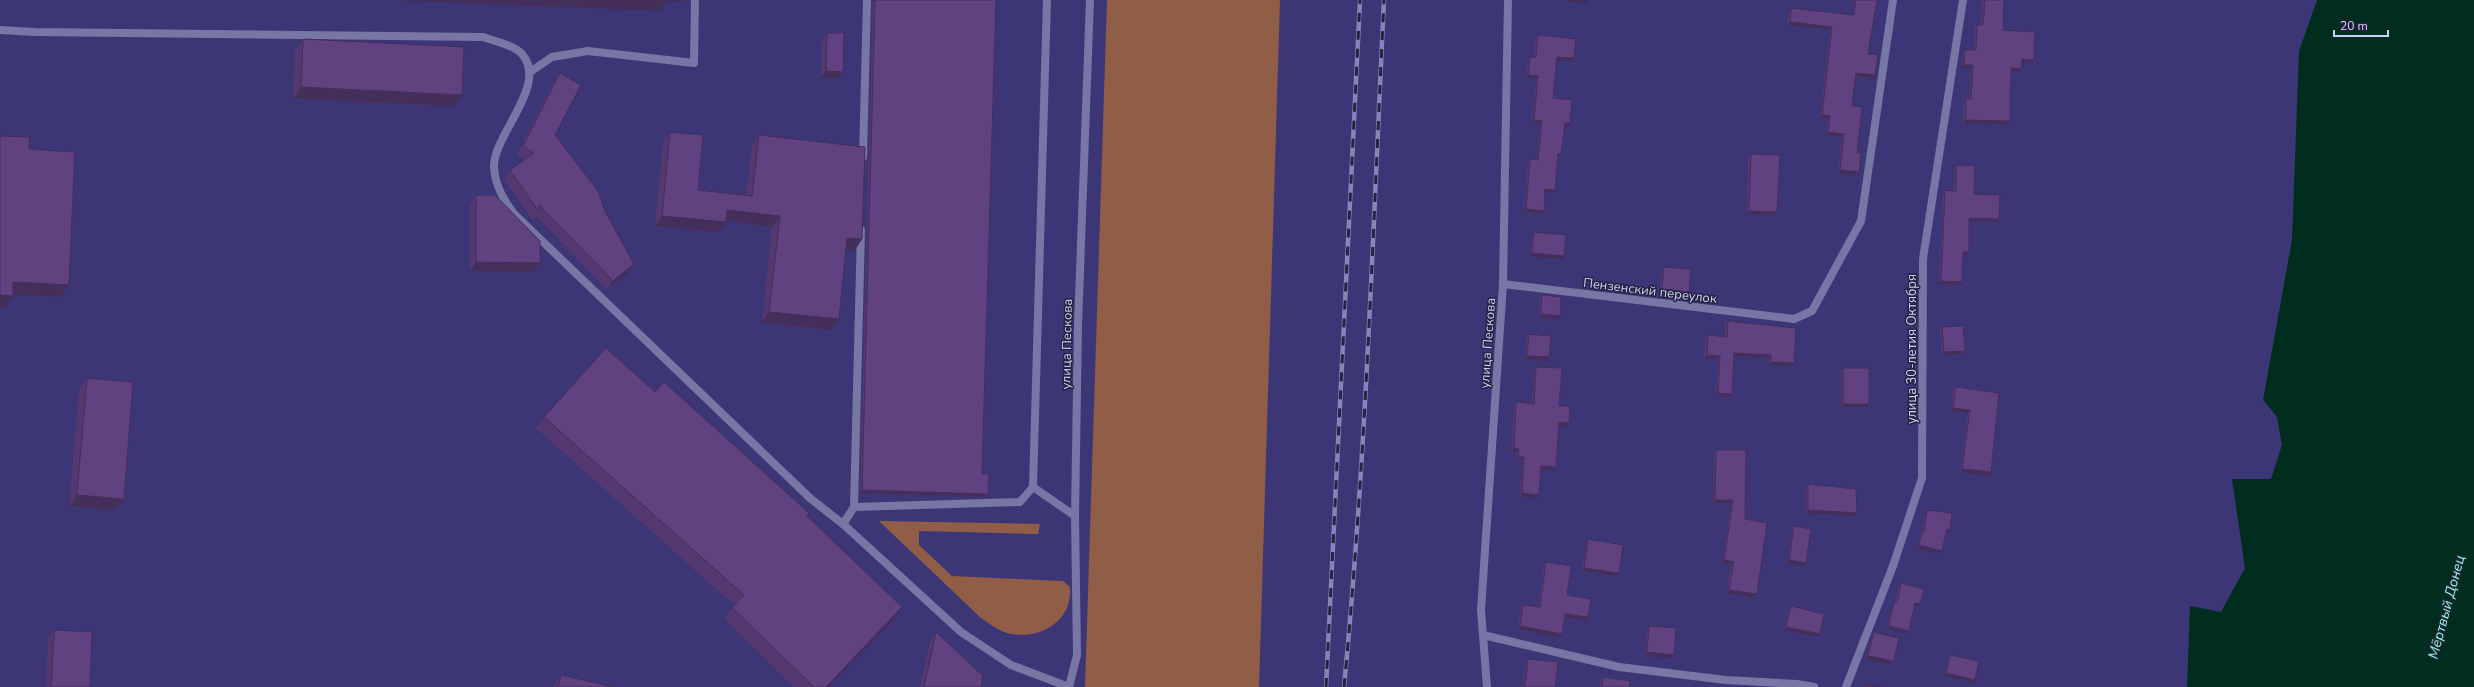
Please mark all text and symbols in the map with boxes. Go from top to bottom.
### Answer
scale bar [2334,12,2388,38]
text: 20 m [2340,18,2368,34]
street label: Пензенский переулок [1582,274,1718,308]
street label: улица 30-летия Октября [1903,274,1921,424]
street label: улица Пескова [1476,297,1500,389]
street label: улица Пескова [1057,298,1077,390]
water label: Мёртвый Донец [2423,553,2469,661]

